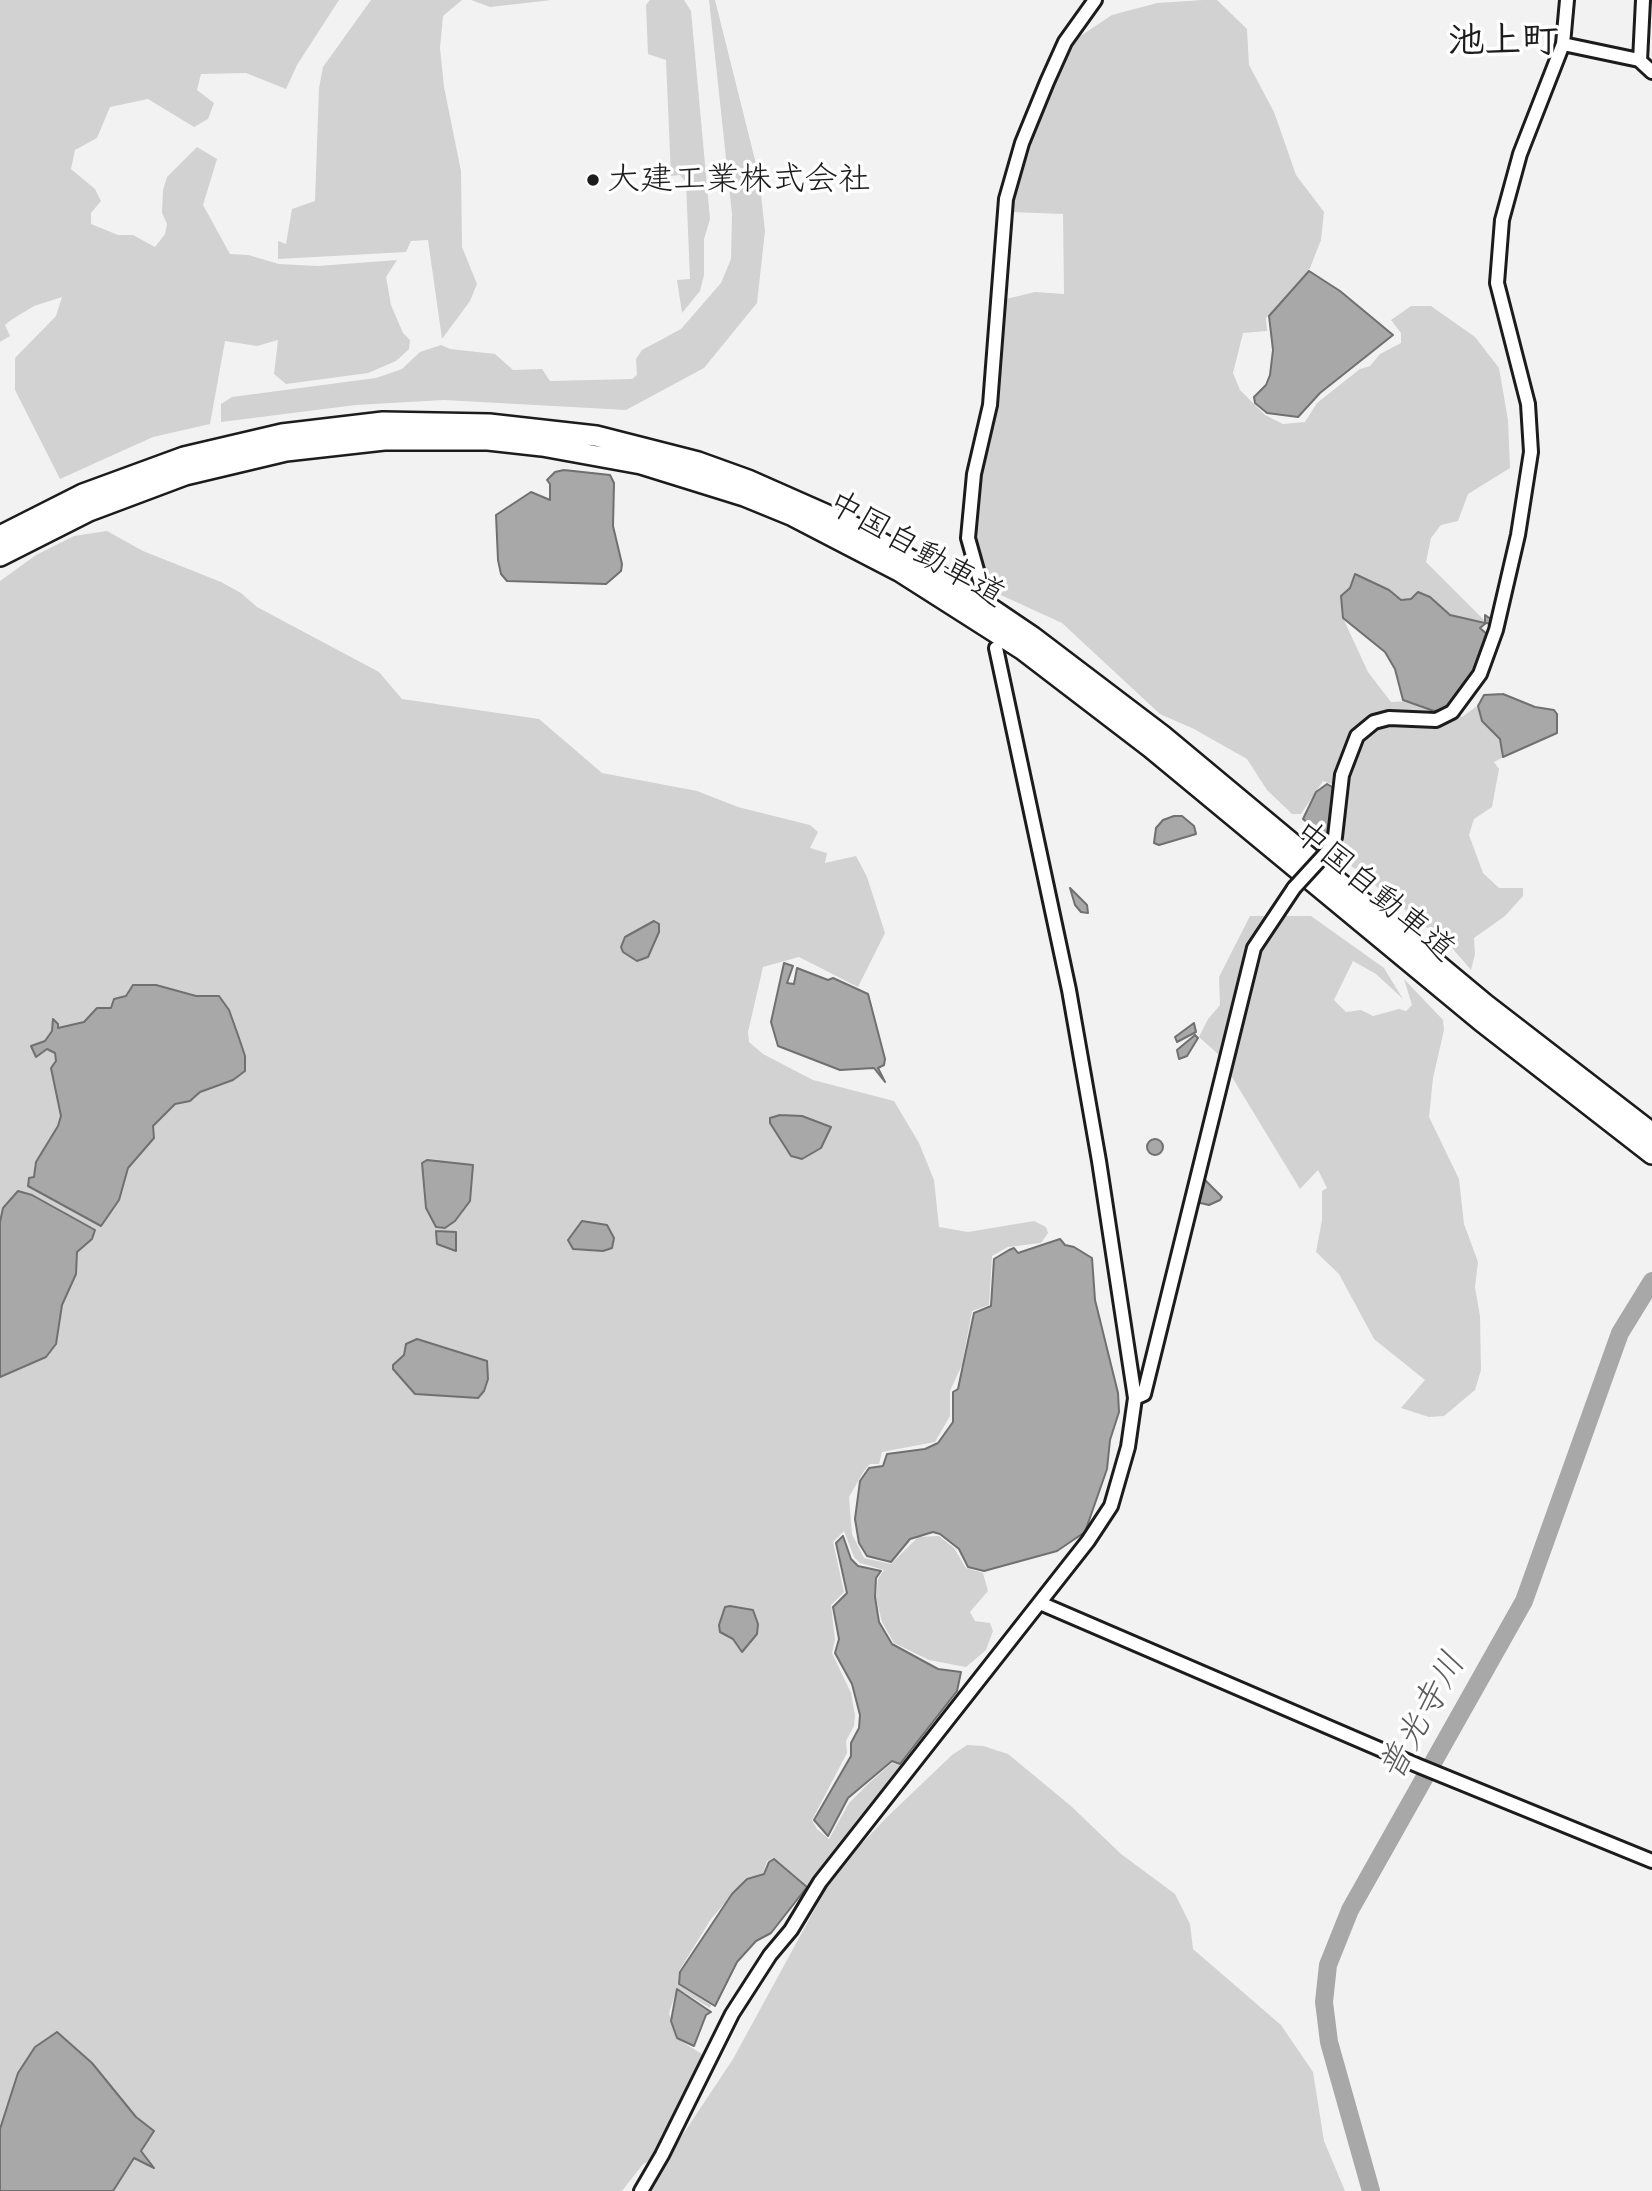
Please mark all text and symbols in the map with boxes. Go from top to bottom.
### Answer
district label: 池上町 [1448,20,1558,64]
place label: 大建工業株式会社 [607,160,871,200]
marker: 大建工業株式会社 [585,172,601,188]
street label: 中国自動車道 [820,483,1012,617]
street label: 中国自動車道 [1285,813,1463,971]
water label: 普光寺川 [1371,1646,1475,1788]

